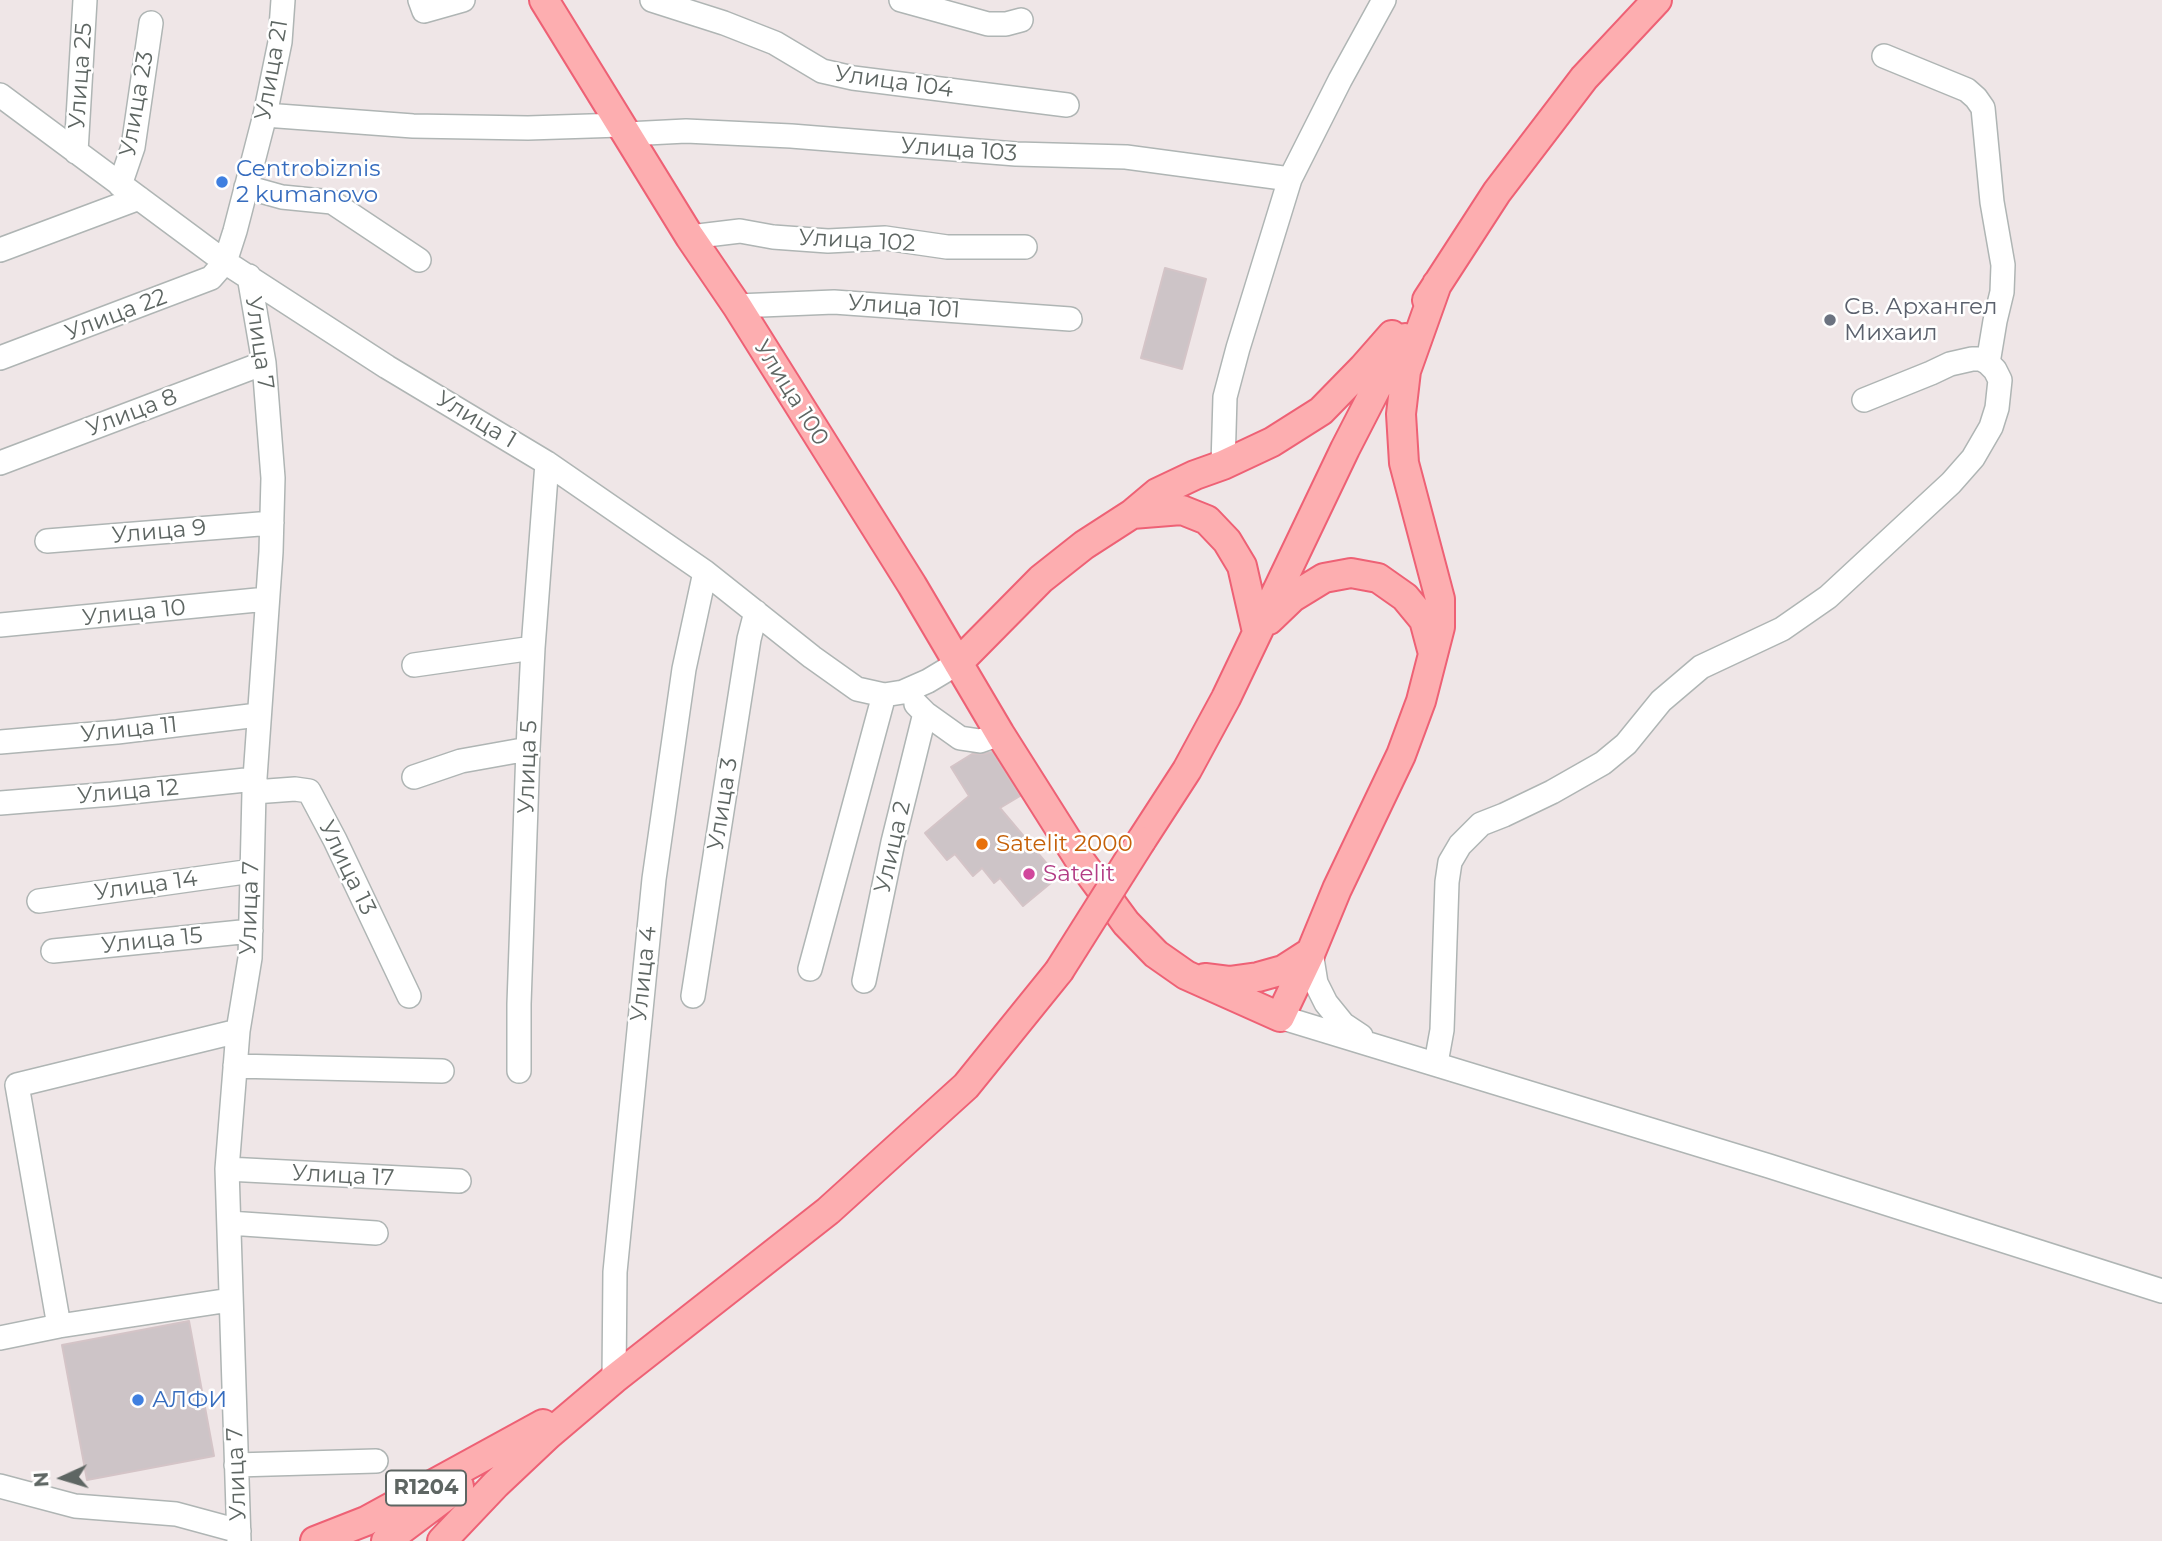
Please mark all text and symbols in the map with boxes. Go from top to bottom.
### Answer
street label: Улица 21 [250,18,294,122]
street label: Улица 25 [64,22,98,130]
street label: Улица 23 [114,49,160,159]
street label: Улица 104 [833,60,955,104]
street label: Улица 103 [900,132,1018,168]
place label: Centrobiznis 2 kumanovo [236,155,380,209]
marker: Centrobiznis 2 kumanovo [214,174,230,190]
street label: Улица 102 [798,224,916,258]
street label: Улица 22 [61,283,171,347]
street label: Улица 101 [847,289,961,325]
place label: Св. Архангел Михаил [1844,293,1998,347]
street label: Улица 7 [239,295,279,391]
marker: Св. Архангел Михаил [1822,312,1838,328]
street label: Улица 100 [748,335,834,451]
street label: Улица 8 [83,383,181,443]
street label: Улица 1 [431,385,521,455]
street label: Улица 9 [111,514,207,550]
street label: Улица 10 [81,594,187,632]
street label: Улица 11 [79,711,179,749]
street label: Улица 5 [513,720,543,814]
street label: Улица 3 [702,756,744,852]
street label: Улица 12 [76,774,180,810]
street label: Улица 2 [869,798,917,896]
street label: Улица 13 [312,816,382,920]
place label: Satelit 2000 [996,830,1133,858]
marker: Satelit 2000 [974,836,990,852]
place label: Satelit [1043,860,1115,888]
street label: Улица 7 [235,861,265,955]
street label: Улица 14 [93,865,199,907]
marker: Satelit [1021,866,1037,882]
street label: Улица 15 [100,922,204,960]
street label: Улица 4 [625,925,663,1023]
street label: Улица 17 [291,1160,395,1192]
place label: АЛФИ [152,1386,227,1414]
marker: АЛФИ [130,1392,146,1408]
street label: Улица 7 [222,1427,252,1521]
north arrow [28,1443,98,1513]
road number: R1204 [386,1470,466,1506]
text: N [30,1471,54,1488]

